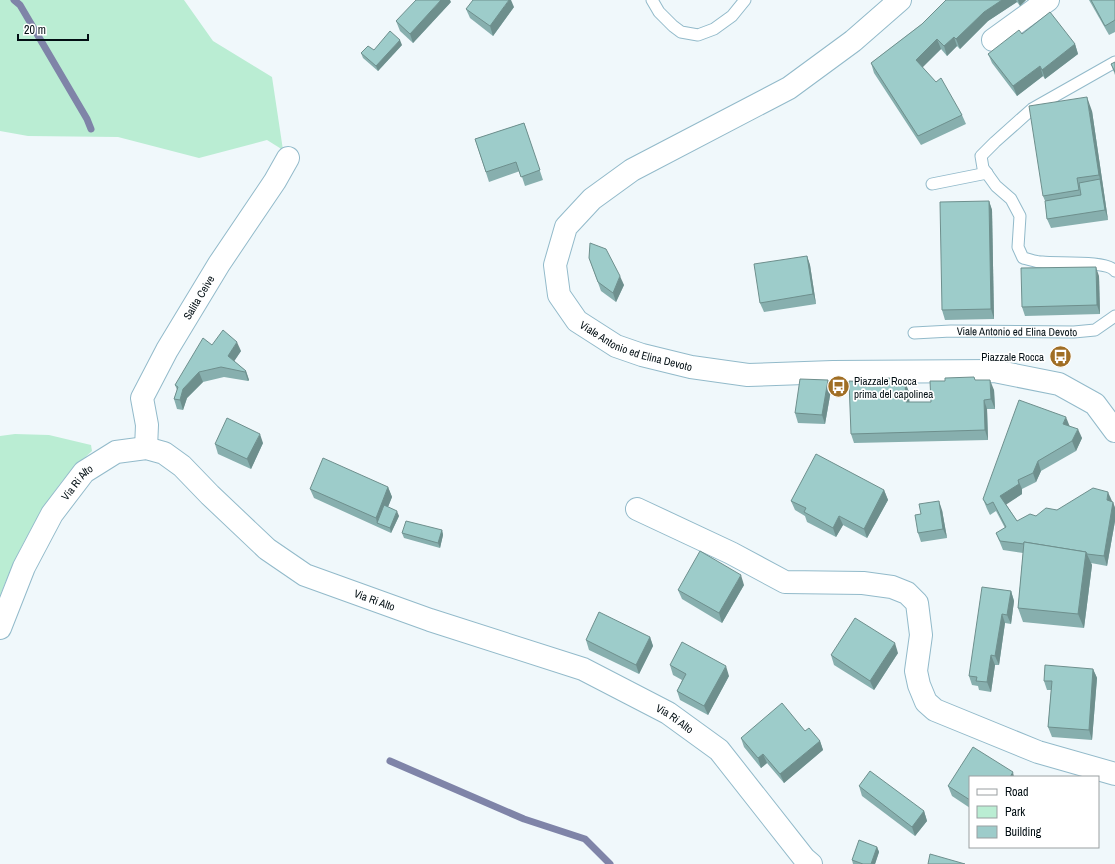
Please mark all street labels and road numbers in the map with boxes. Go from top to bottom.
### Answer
street label: Salita Ceive [180,273,218,322]
street label: Viale Antonio ed Elina Devoto [577,318,694,374]
street label: Viale Antonio ed Elina Devoto [957,324,1078,339]
street label: Via Ri Alto [58,461,95,503]
street label: Via Ri Alto [352,586,397,614]
street label: Via Ri Alto [654,701,696,736]

